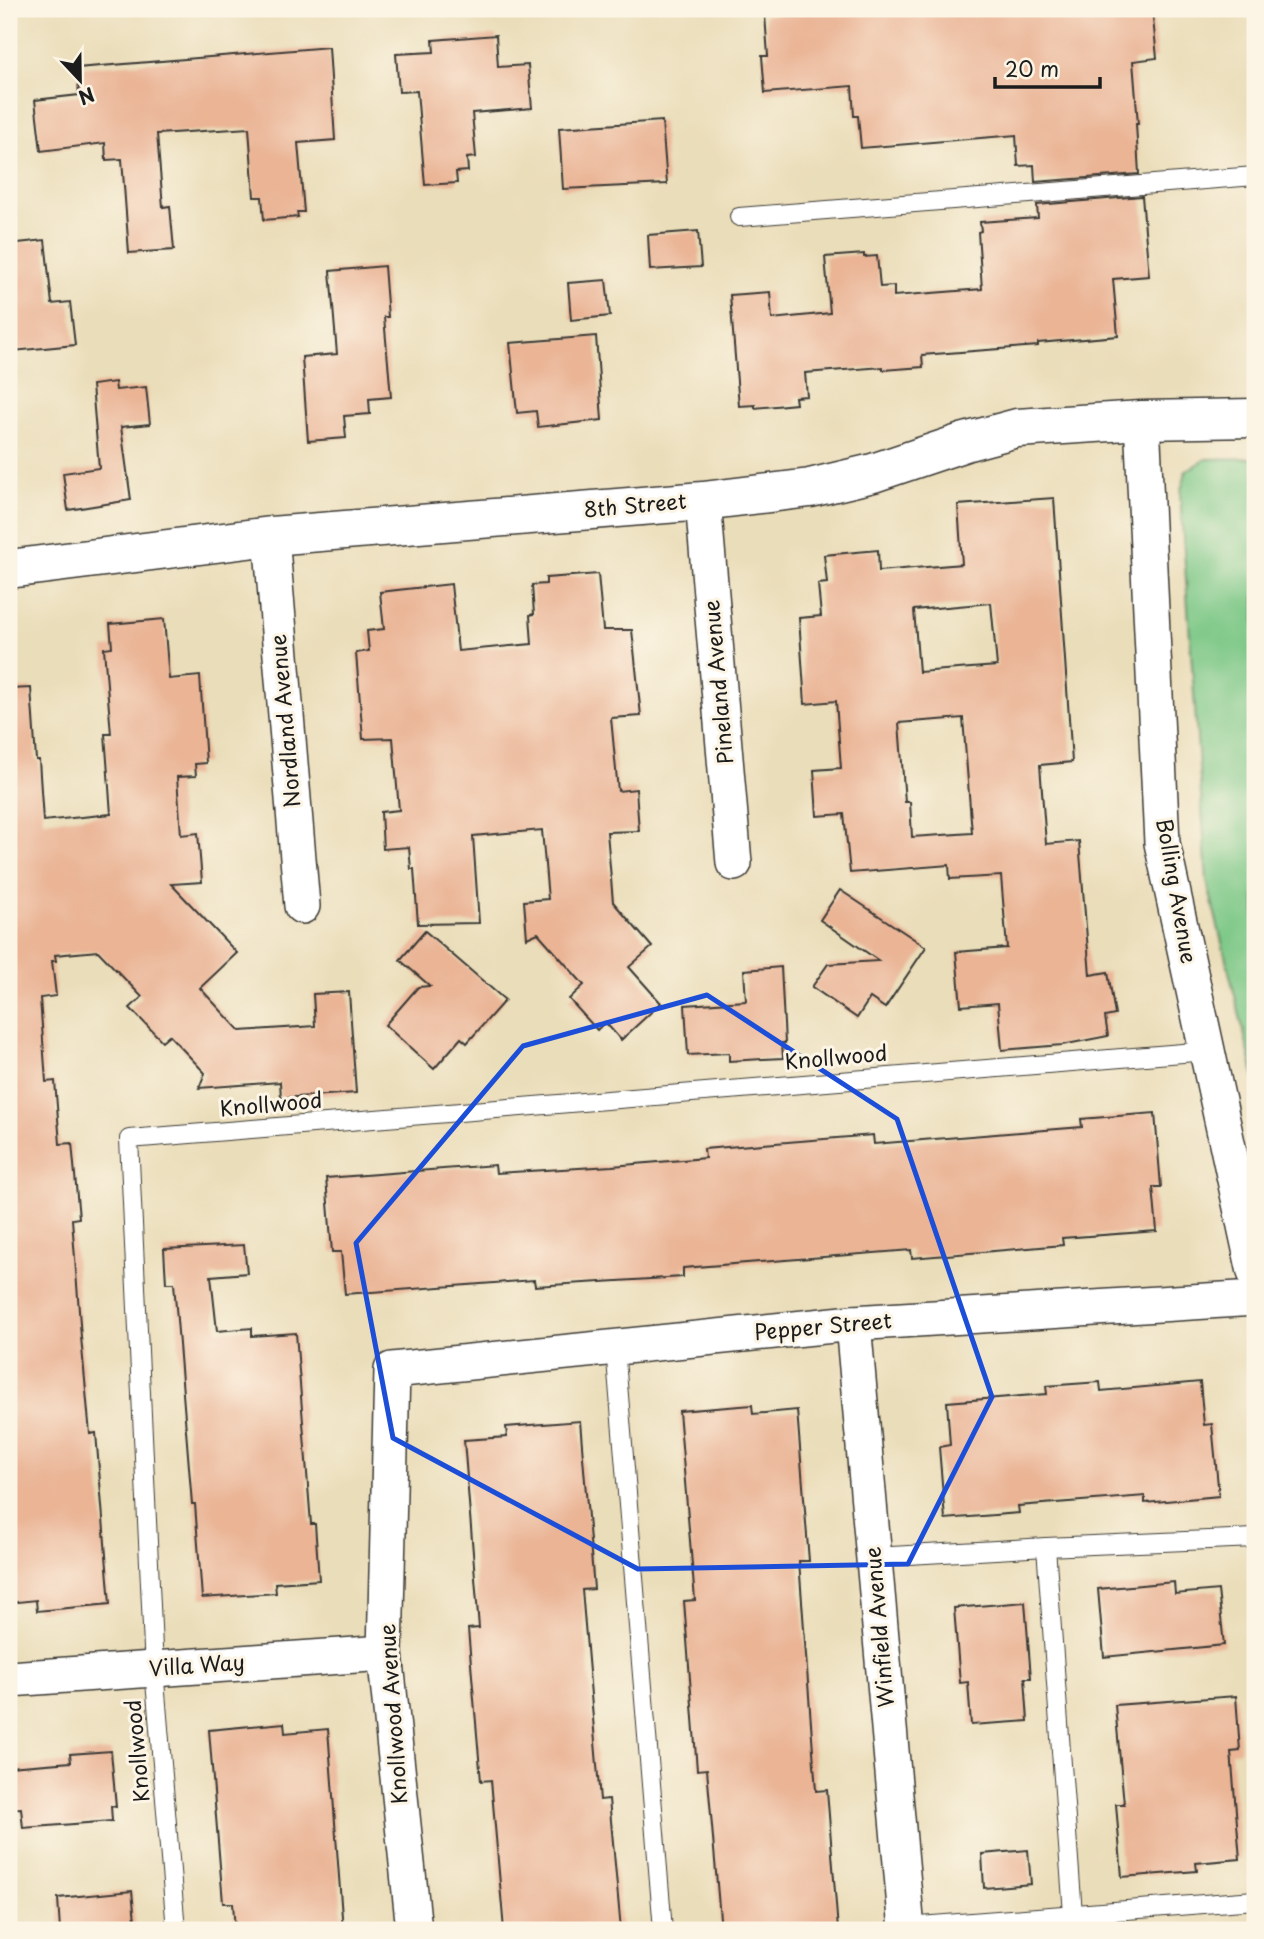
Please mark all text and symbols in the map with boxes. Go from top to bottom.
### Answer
north arrow [46,46,116,116]
scale bar [995,46,1100,90]
text: 20 m [1005,52,1059,84]
text: N [75,81,99,112]
street label: 8th Street [582,484,688,524]
street label: Pineland Avenue [694,599,740,766]
street label: Nordland Avenue [260,633,308,809]
street label: Bolling Avenue [1149,816,1206,966]
street label: Knollwood [783,1036,888,1076]
street label: Knollwood [218,1083,323,1123]
street label: Pepper Street [753,1303,893,1347]
street label: Winfield Avenue [855,1545,901,1709]
street label: Knollwood Avenue [370,1623,414,1805]
street label: Villa Way [148,1645,246,1683]
street label: Knollwood [116,1699,156,1804]

